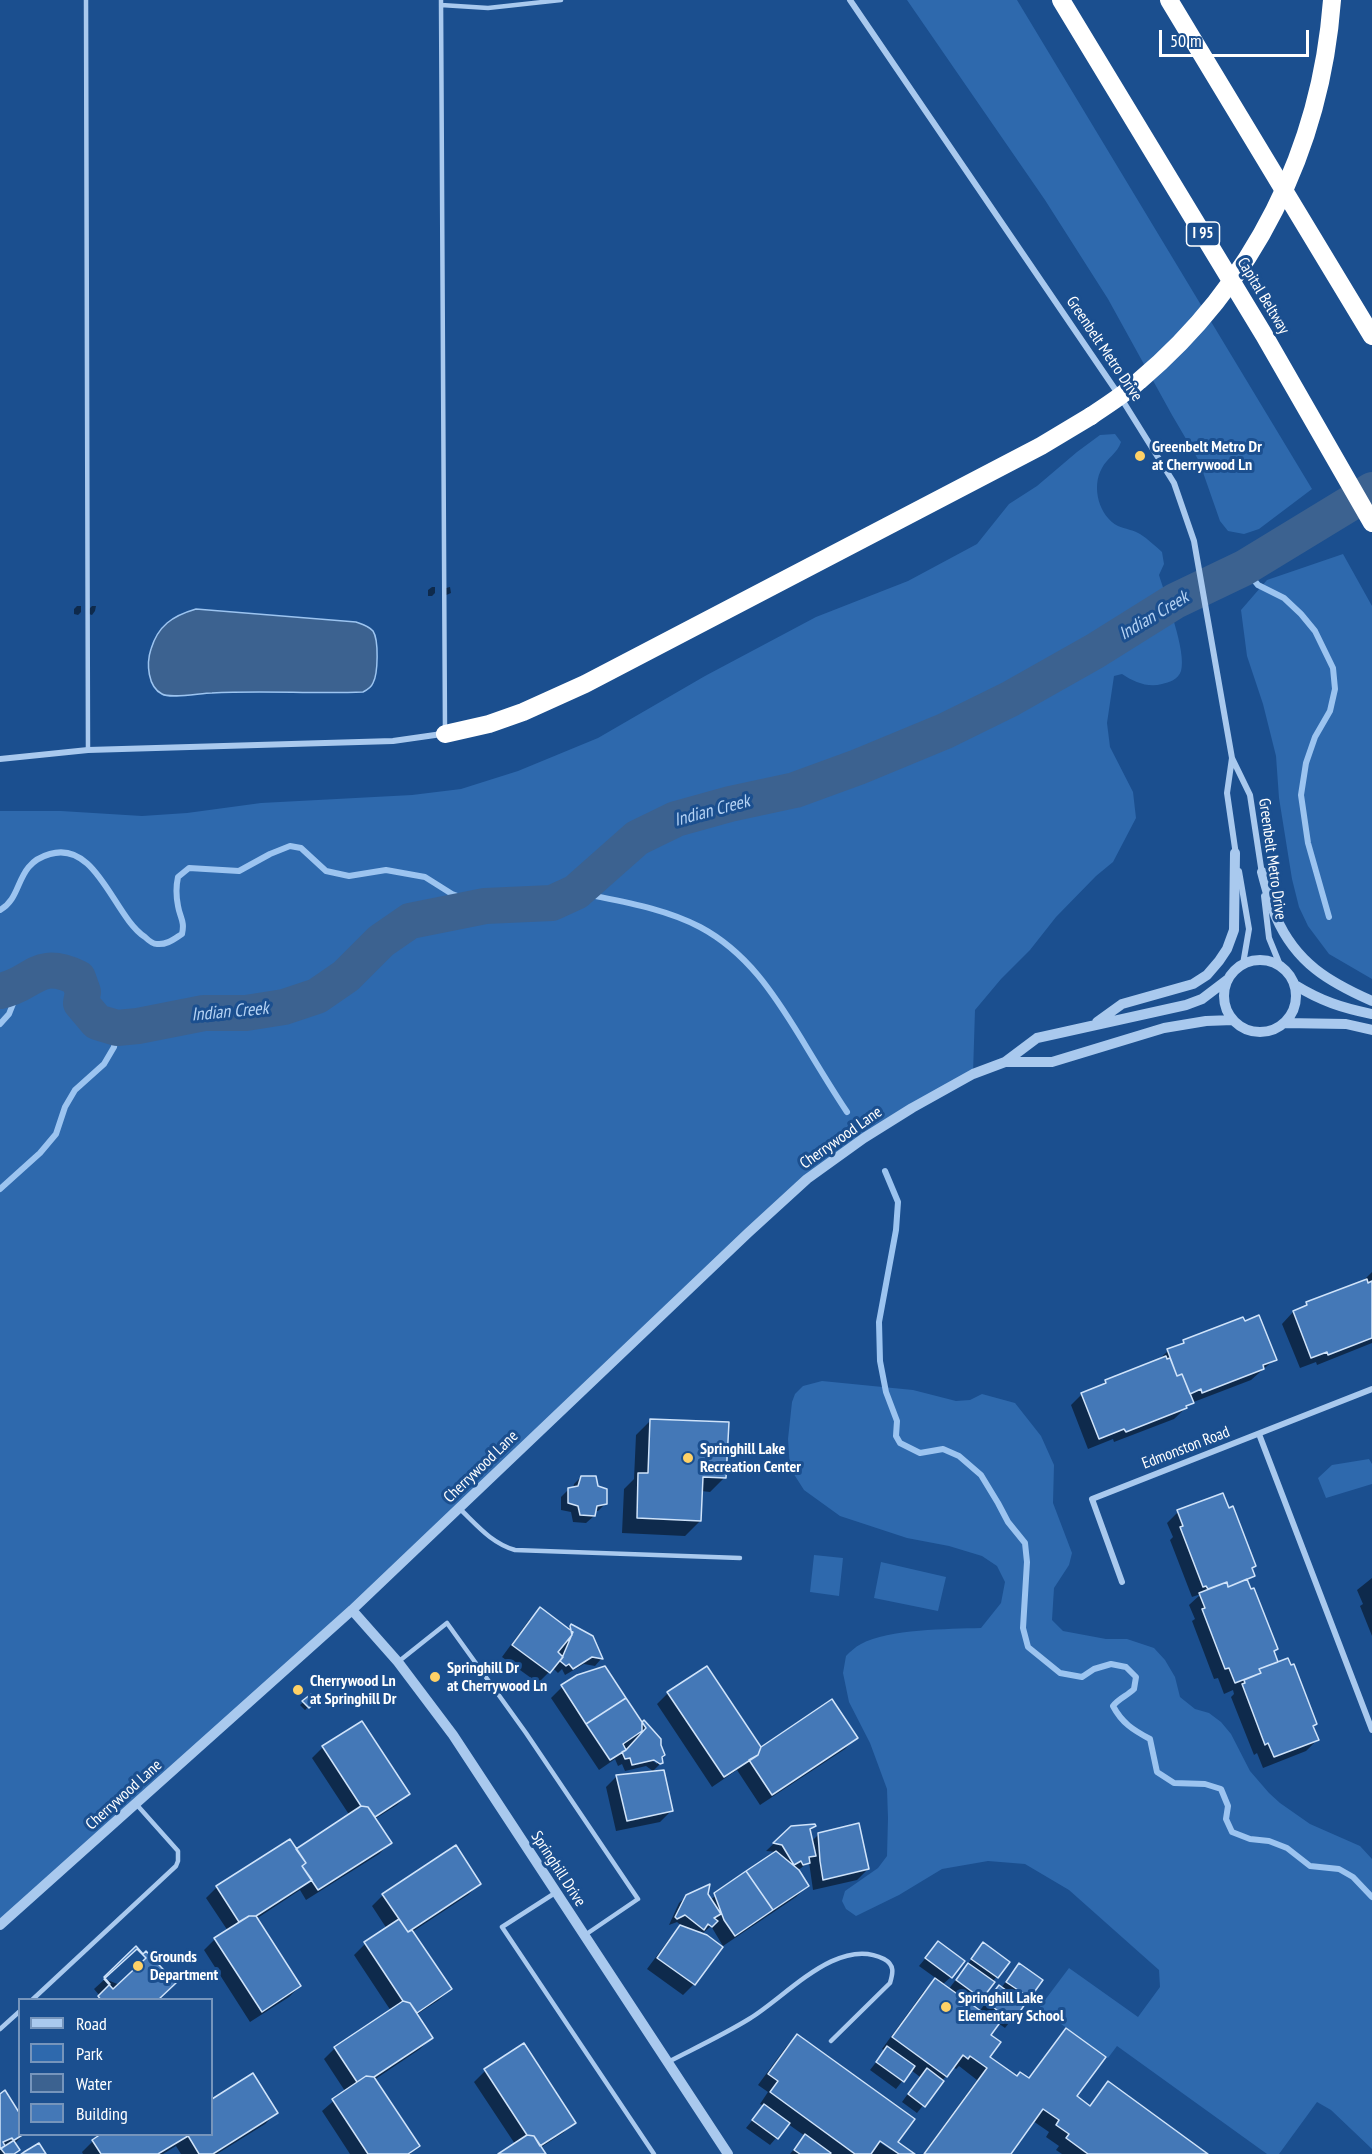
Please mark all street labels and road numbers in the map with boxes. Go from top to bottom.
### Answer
road number: I 95 [1186,222,1220,246]
street label: Capital Beltway [1233,254,1293,338]
street label: Greenbelt Metro Drive [1062,293,1146,405]
street label: Greenbelt Metro Drive [1254,797,1290,921]
street label: Cherrywood Lane [796,1103,886,1173]
street label: Edmonston Road [1139,1422,1233,1474]
street label: Cherrywood Lane [440,1427,522,1507]
street label: Cherrywood Lane [82,1756,166,1834]
street label: Springhill Drive [527,1828,589,1910]

